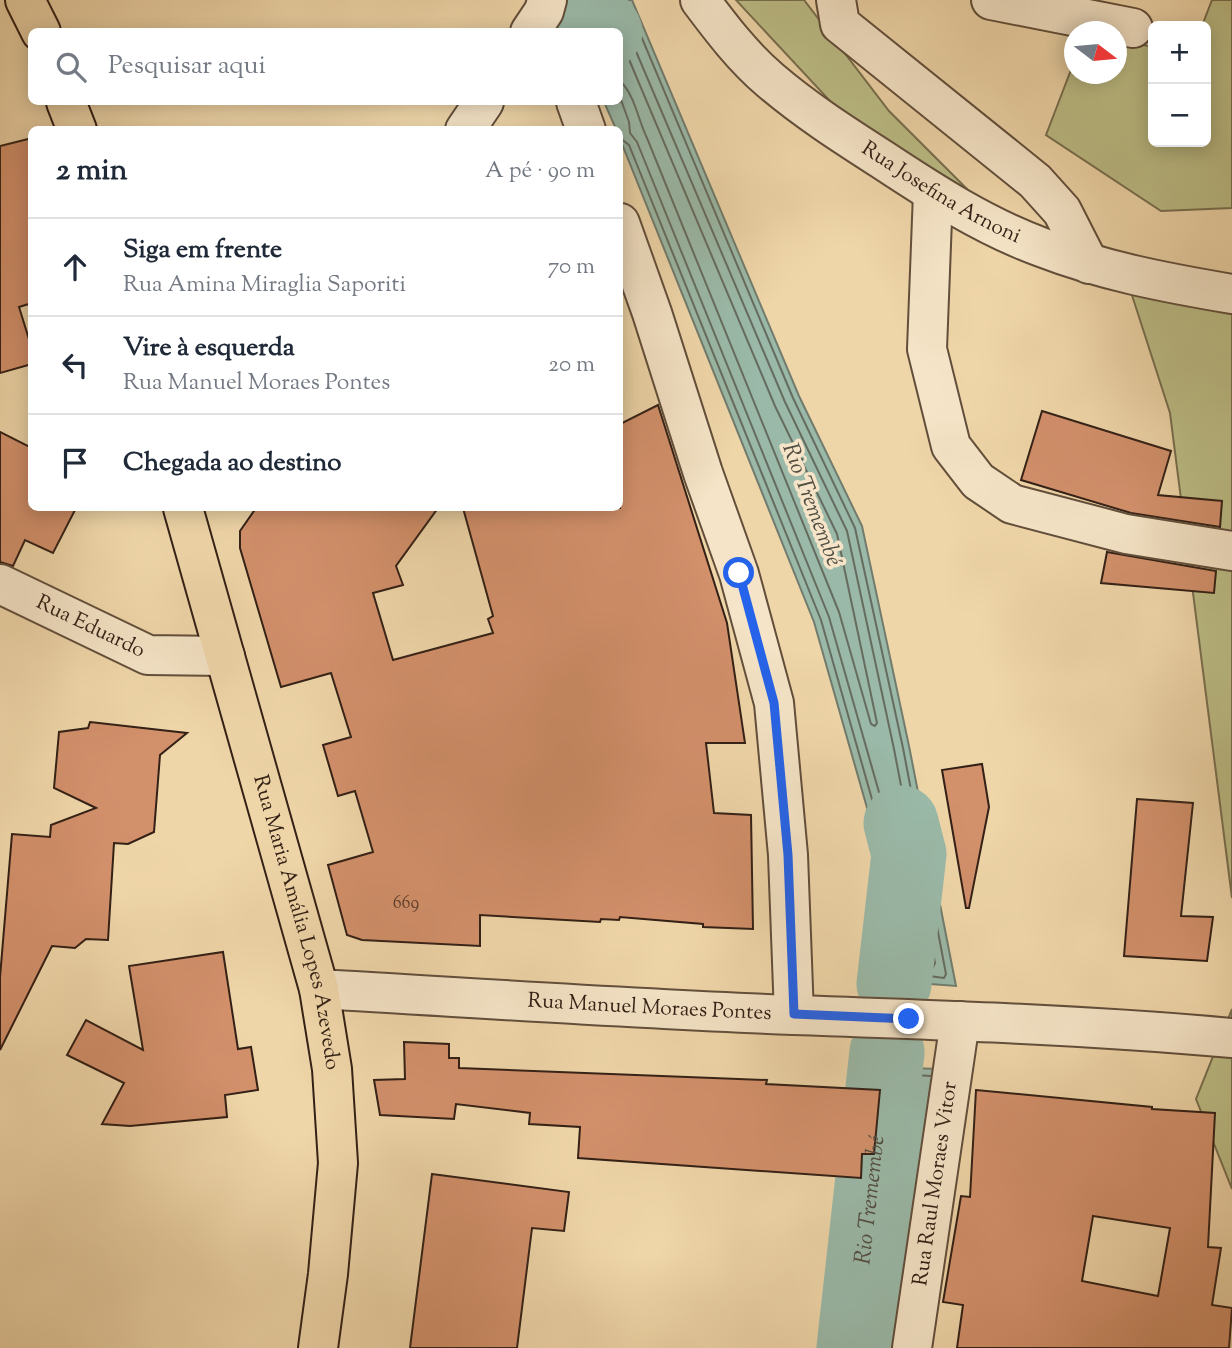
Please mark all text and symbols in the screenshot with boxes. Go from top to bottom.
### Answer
north arrow [1064,21,1127,84]
map controls [1148,21,1211,147]
button: + [1148,21,1211,84]
search box [28,28,623,105]
icon: search [52,48,90,86]
text: Pesquisar aqui [108,48,266,85]
button: − [1148,84,1211,147]
street label: Rua Josefina Arnoni [855,135,1025,252]
text: 2 min [56,150,128,193]
text: A pé · 90 m [485,155,595,188]
text: Siga em frente [123,232,282,269]
icon: ahead [56,248,94,286]
text: 70 m [548,251,595,284]
text: Rua Amina Miraglia Saporiti [123,269,406,302]
text: Vire à esquerda [123,330,295,367]
icon: left [56,346,94,384]
text: 20 m [548,349,595,382]
text: Rua Manuel Moraes Pontes [123,367,390,400]
water label: Rio Tremembé [772,439,850,572]
icon: arrive [56,444,94,482]
text: Chegada ao destino [123,445,341,482]
route start [723,557,754,588]
street label: Rua Eduardo [31,588,150,666]
street label: Rua Maria Amália Lopes Azevedo [244,772,347,1072]
house number: 669 [393,891,420,917]
street label: Rua Manuel Moraes Pontes [527,986,772,1029]
route end [893,1003,924,1034]
street label: Rua Raul Moraes Vitor [906,1079,966,1288]
water label: Rio Tremembé [847,1133,894,1266]

